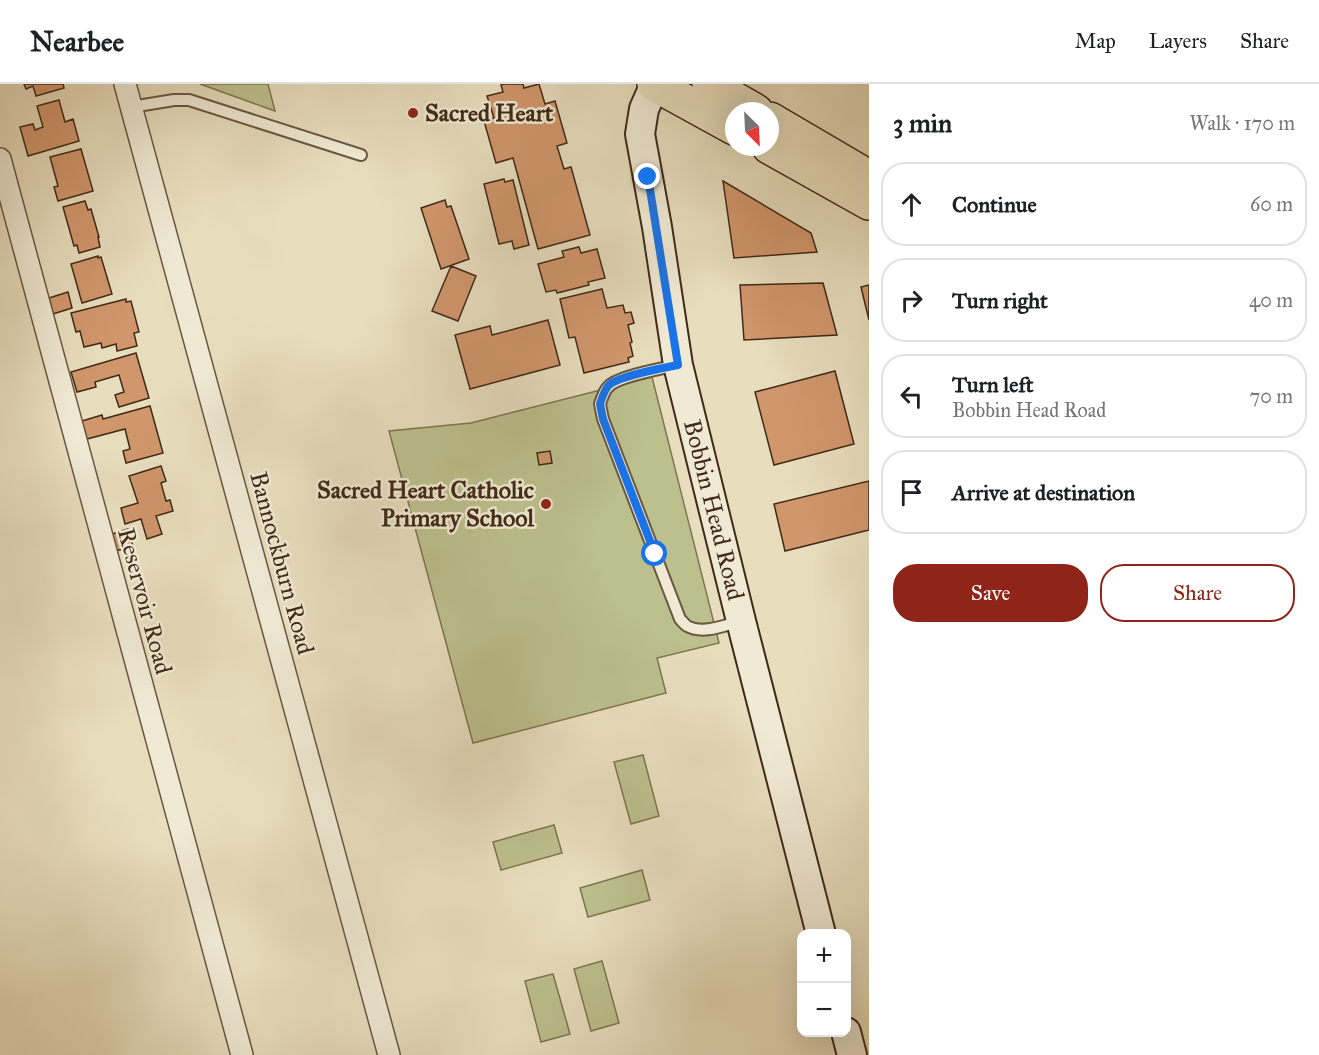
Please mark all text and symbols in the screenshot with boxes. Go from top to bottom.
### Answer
text: Nearbee [30,24,124,59]
text: Map [1075,28,1116,54]
text: Layers [1149,28,1207,54]
text: Share [1240,28,1289,54]
place label: Sacred Heart [425,98,554,128]
north arrow [725,102,779,156]
marker: Sacred Heart [406,106,420,120]
text: 3 min [893,107,952,139]
text: Walk · 170 m [1190,111,1295,135]
route end [634,163,660,189]
icon: ahead [895,188,928,221]
text: Continue [952,191,1037,218]
text: 60 m [1250,192,1293,216]
icon: right [895,284,928,317]
text: Turn right [952,287,1048,314]
text: 40 m [1249,288,1293,312]
text: Turn left [952,371,1034,398]
icon: left [895,380,928,413]
text: 70 m [1250,384,1293,408]
text: Bobbin Head Road [952,398,1106,422]
street label: Bobbin Head Road [677,417,751,603]
street label: Bannockburn Road [243,468,321,658]
place label: Sacred Heart Catholic Primary School [317,475,535,533]
icon: arrive [895,476,928,509]
text: Arrive at destination [952,479,1135,506]
marker: Sacred Heart Catholic Primary School [539,497,553,511]
street label: Reservoir Road [111,525,179,677]
route start [641,540,667,566]
button: Save [893,564,1088,622]
button: Share [1100,564,1295,622]
map controls [797,929,851,1037]
button: + [797,929,851,983]
button: − [797,983,851,1037]

